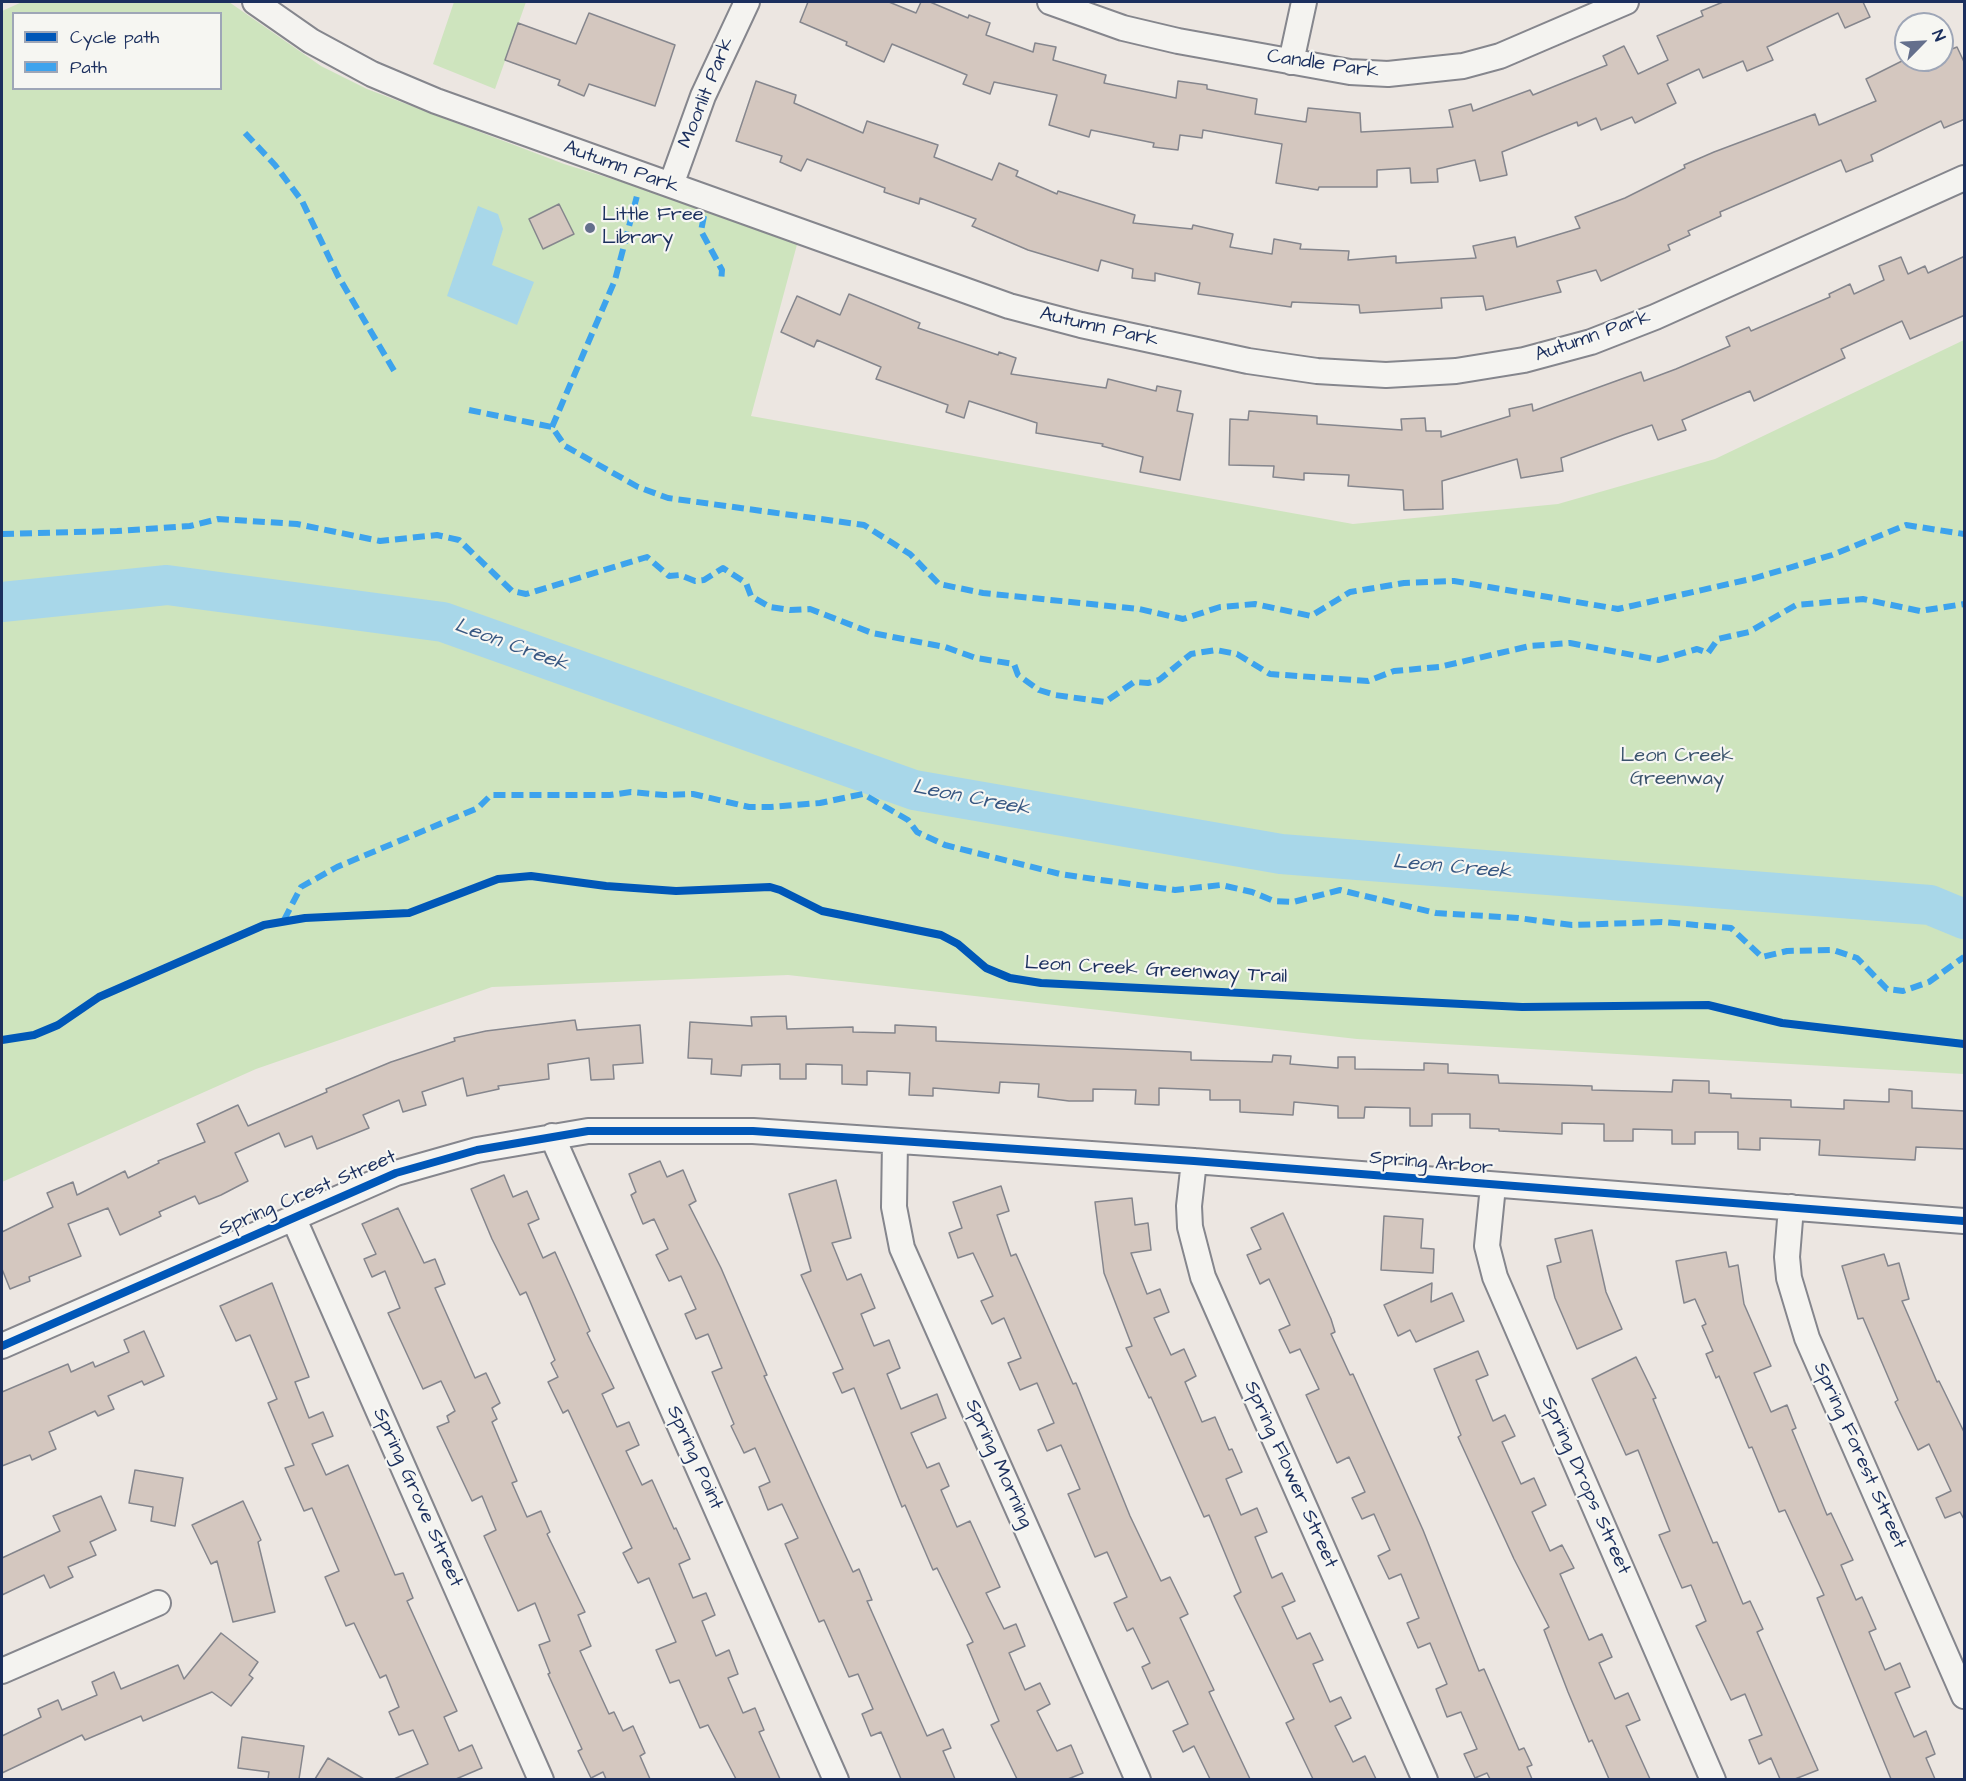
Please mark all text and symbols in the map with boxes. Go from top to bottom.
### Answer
legend [12,12,222,90]
north arrow [1894,12,1954,72]
text: Cycle path [70,25,159,50]
text: N [1927,26,1951,45]
street label: Moonlit Park [674,34,740,152]
street label: Candle Park [1265,45,1381,85]
text: Path [70,55,107,80]
street label: Autumn Park [560,136,682,200]
place label: Little Free Library [602,204,704,251]
marker: Little Free Library [583,221,597,235]
street label: Autumn Park [1037,303,1161,353]
street label: Autumn Park [1532,306,1654,368]
water label: Leon Creek [451,614,571,678]
park label: Leon Creek Greenway [1620,745,1734,792]
water label: Leon Creek [910,775,1032,823]
water label: Leon Creek [1392,850,1512,886]
street label: Leon Creek Greenway Trail [1024,952,1288,990]
street label: Spring Crest Street [216,1146,400,1242]
street label: Spring Arbor [1368,1147,1494,1181]
street label: Spring Forest Street [1807,1359,1911,1553]
street label: Spring Flower Street [1238,1378,1342,1572]
street label: Spring Drops Street [1535,1393,1635,1579]
street label: Spring Morning [959,1396,1037,1532]
street label: Spring Point [660,1402,728,1514]
street label: Spring Grove Street [367,1405,467,1591]

